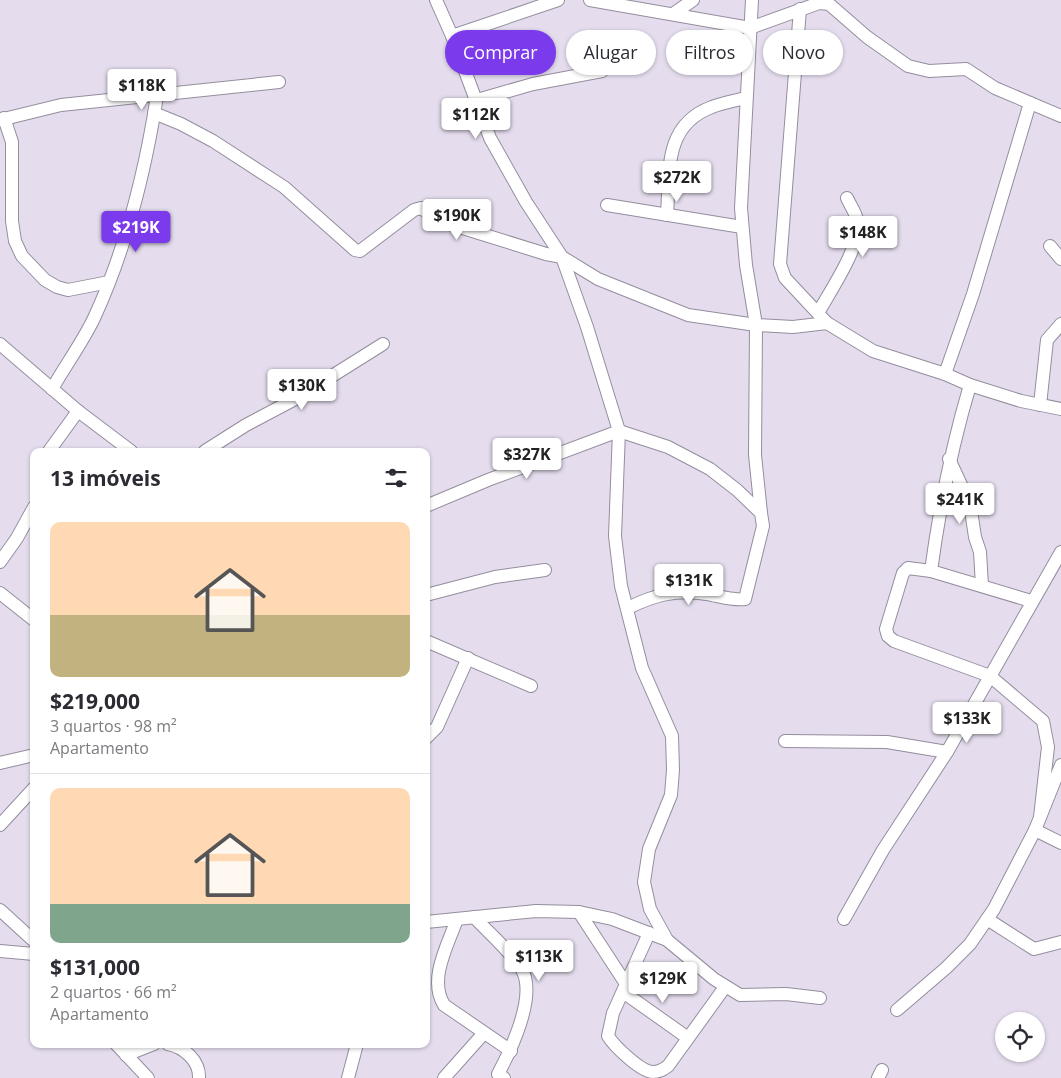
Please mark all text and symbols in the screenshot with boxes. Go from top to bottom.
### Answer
chip: Comprar [445,30,556,75]
chip: Alugar [566,30,656,75]
chip: Filtros [666,30,753,75]
chip: Novo [763,30,843,75]
pin: $118K [107,68,177,111]
text: $118K [118,74,166,96]
pin: $112K [441,98,511,140]
text: $112K [452,103,500,125]
pin: $272K [642,160,712,203]
text: $272K [653,166,701,188]
pin: $190K [422,198,492,241]
text: $190K [433,204,481,226]
pin: $219K [101,210,171,253]
text: $219K [112,216,160,238]
pin: $148K [828,216,898,258]
text: $148K [839,221,887,243]
pin: $130K [267,368,337,411]
text: $130K [278,374,326,396]
pin: $327K [492,438,562,480]
text: $327K [503,443,551,465]
text: 13 imóveis [50,464,161,492]
icon: filters [382,464,410,492]
pin: $241K [925,482,995,525]
text: $241K [936,488,984,510]
icon: home [185,555,275,645]
pin: $131K [654,564,724,606]
text: $131K [665,569,713,591]
text: $219,000 [50,687,140,715]
pin: $133K [932,702,1002,744]
text: $133K [943,707,991,729]
text: 3 quartos · 98 m² [50,715,177,737]
text: Apartamento [50,737,149,759]
icon: home [185,820,275,910]
pin: $113K [504,940,574,982]
text: $113K [515,945,563,967]
text: $131,000 [50,953,140,981]
pin: $129K [628,962,698,1004]
text: $129K [639,967,687,989]
text: 2 quartos · 66 m² [50,981,177,1003]
text: Apartamento [50,1003,149,1025]
map controls [995,1012,1045,1062]
button: locate [995,1012,1045,1062]

